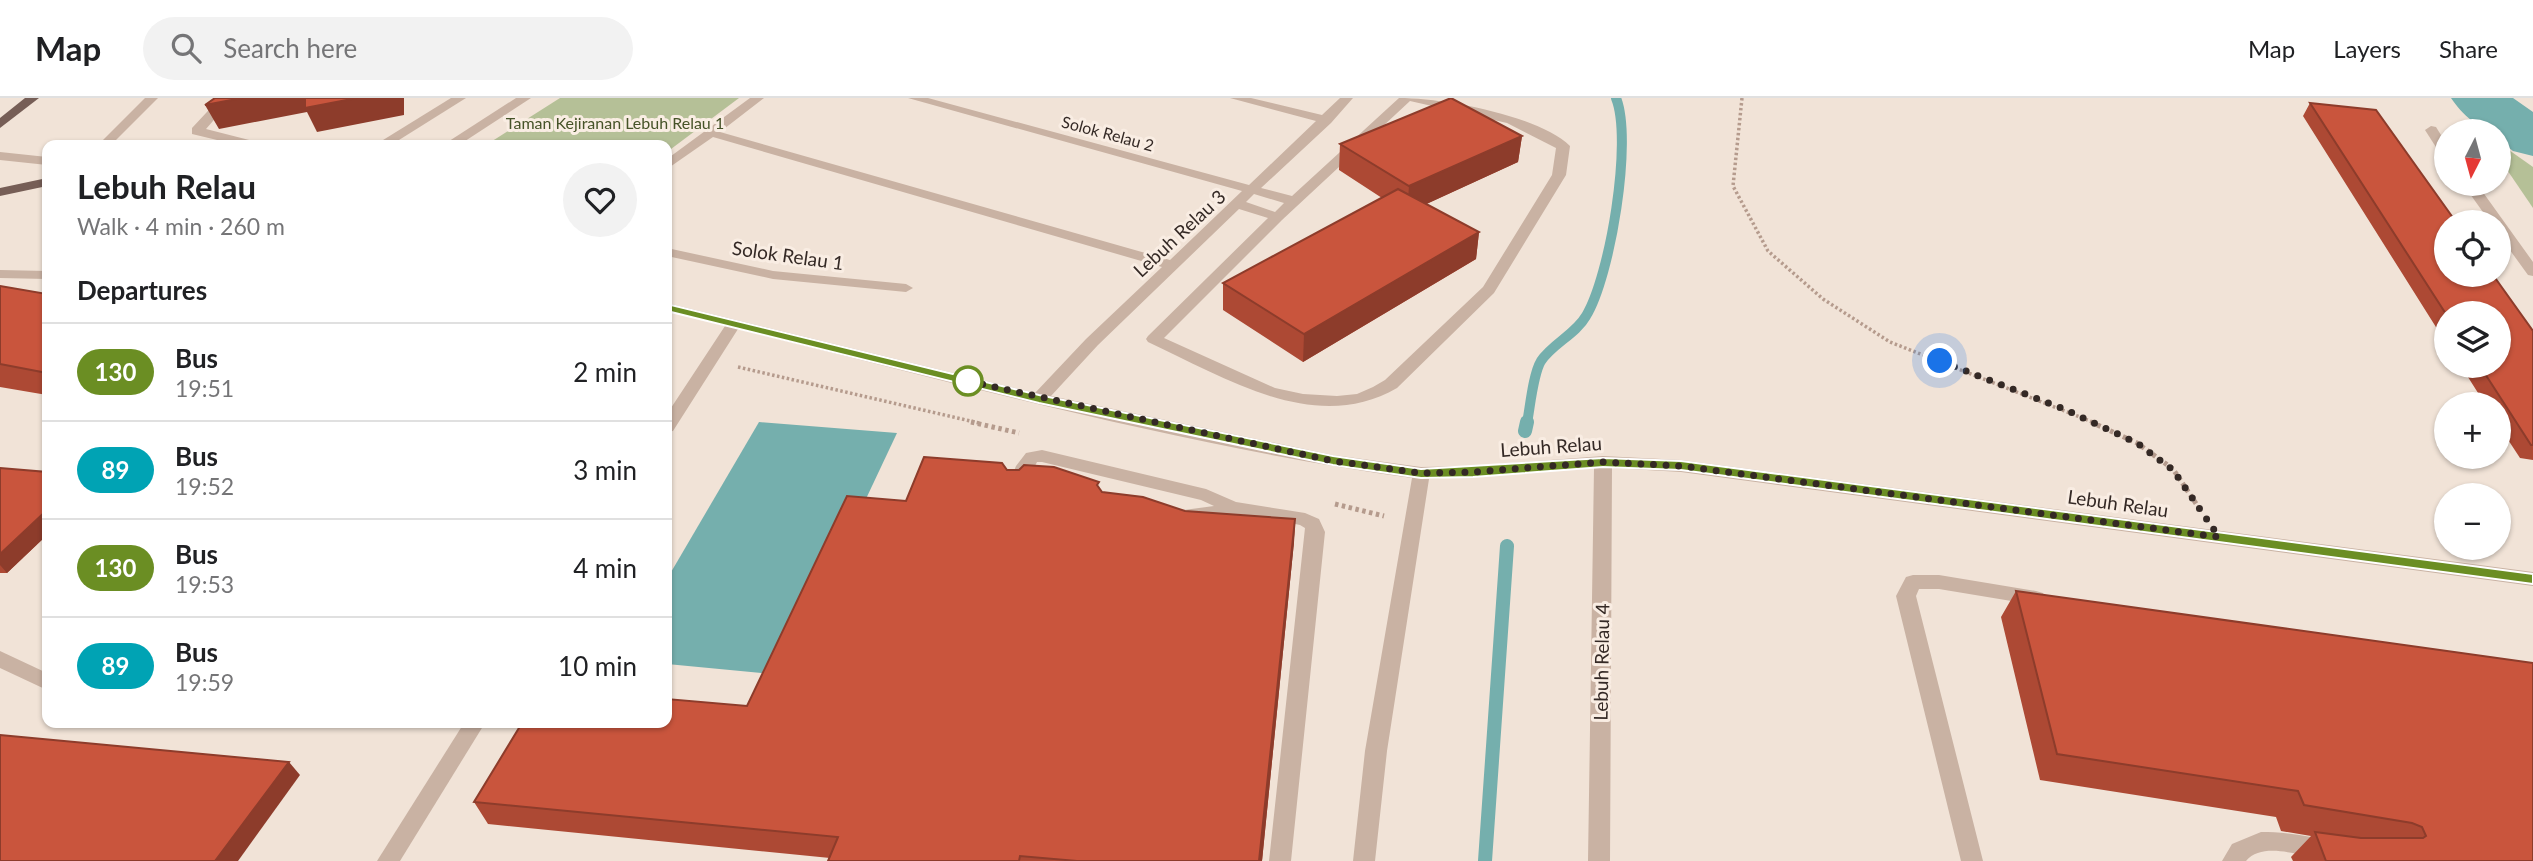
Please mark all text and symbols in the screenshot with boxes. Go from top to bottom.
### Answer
search box [143,17,633,80]
text: Map [35,28,101,68]
icon: search [167,29,205,67]
text: Search here [223,32,357,64]
text: Map [2248,34,2295,63]
text: Layers [2333,34,2401,63]
text: Share [2439,34,2498,63]
street label: Solok Relau 2 [1060,112,1156,154]
park label: Taman Kejiranan Lebuh Relau 1 [506,113,724,132]
north arrow [2434,119,2511,196]
map controls [2434,119,2511,560]
button: heart [563,163,637,237]
text: Lebuh Relau [77,166,256,206]
street label: Lebuh Relau 3 [1128,185,1230,281]
button: locate [2434,210,2511,287]
text: Walk · 4 min · 260 m [77,212,285,240]
street label: Solok Relau 1 [731,236,845,274]
text: Departures [77,274,207,306]
button: layers [2434,301,2511,378]
text: Bus [175,342,218,374]
your location [1922,343,1957,378]
text: 2 min [573,356,637,388]
text: 130 [95,357,136,386]
unlabelled marker [953,366,983,396]
text: 19:51 [175,374,234,402]
button: + [2434,392,2511,469]
street label: Lebuh Relau [1500,431,1602,461]
text: Bus [175,440,218,472]
text: 3 min [573,454,637,486]
text: 89 [102,455,129,484]
text: 19:52 [175,472,234,500]
button: − [2434,483,2511,560]
street label: Lebuh Relau [2066,485,2170,521]
text: Bus [175,538,218,570]
text: 4 min [573,552,637,584]
text: 130 [95,553,136,582]
text: 19:53 [175,570,234,598]
street label: Lebuh Relau 4 [1588,603,1614,721]
text: Bus [175,636,218,668]
text: 10 min [558,650,637,682]
text: 89 [102,651,129,680]
text: 19:59 [175,668,234,696]

